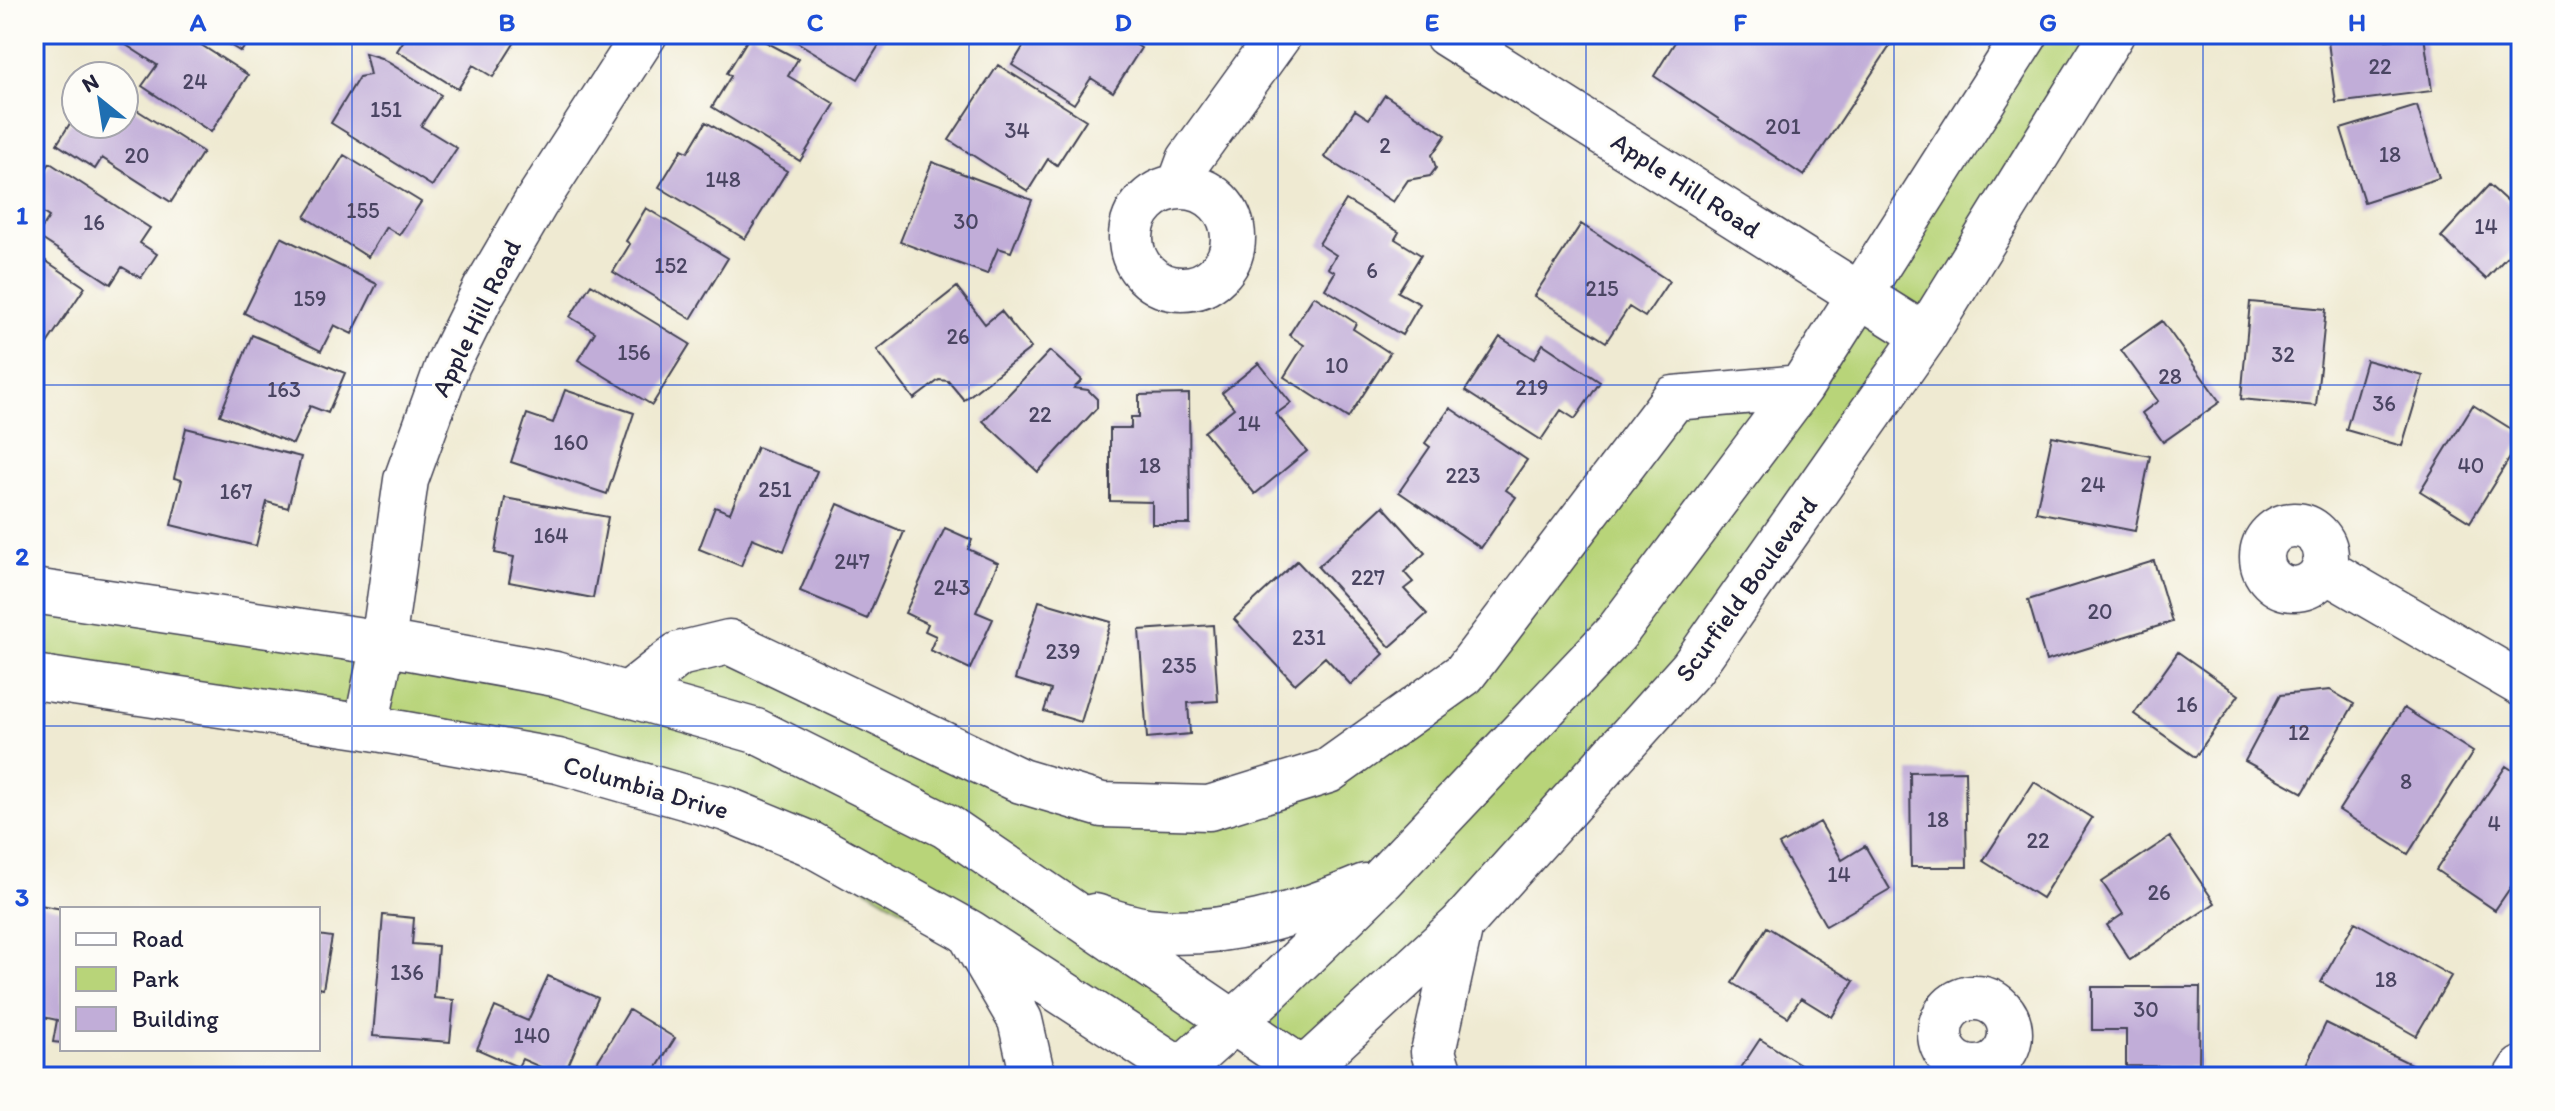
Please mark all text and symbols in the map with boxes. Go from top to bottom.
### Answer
text: A [189,6,207,38]
text: B [499,6,516,38]
text: C [807,6,824,38]
text: D [1114,6,1132,38]
text: E [1425,6,1439,38]
text: F [1733,6,1747,38]
text: G [2039,6,2057,38]
text: H [2348,6,2366,38]
house number: 22 [2368,53,2392,80]
north arrow [60,60,140,140]
text: N [77,68,103,99]
house number: 24 [183,68,207,95]
house number: 151 [370,96,402,123]
house number: 201 [1765,113,1801,140]
house number: 34 [1004,117,1030,144]
street label: Apple Hill Road [1606,125,1766,245]
house number: 2 [1379,132,1391,159]
house number: 18 [2379,141,2401,168]
house number: 20 [124,142,150,169]
house number: 148 [705,166,741,193]
house number: 155 [346,197,380,224]
text: 1 [16,199,28,231]
house number: 30 [953,208,979,235]
house number: 16 [83,209,105,236]
house number: 14 [2474,213,2498,240]
street label: Apple Hill Road [424,234,528,402]
house number: 152 [654,252,688,279]
house number: 6 [1366,257,1378,284]
house number: 215 [1585,275,1619,302]
house number: 159 [293,285,327,312]
house number: 26 [946,323,970,350]
house number: 156 [617,339,651,366]
house number: 32 [2271,341,2295,368]
house number: 10 [1325,352,1349,379]
house number: 28 [2158,363,2182,390]
house number: 219 [1515,374,1549,401]
house number: 163 [267,376,301,403]
house number: 36 [2372,390,2396,417]
house number: 22 [1028,401,1052,428]
house number: 14 [1237,410,1261,437]
house number: 160 [553,429,589,456]
house number: 18 [1139,452,1161,479]
house number: 40 [2458,452,2484,479]
house number: 223 [1445,462,1481,489]
house number: 24 [2081,471,2105,498]
house number: 251 [758,476,792,503]
house number: 167 [220,478,252,505]
street label: Scurfield Boulevard [1668,490,1824,688]
house number: 164 [533,522,569,549]
text: 2 [15,540,29,572]
house number: 247 [834,548,870,575]
house number: 227 [1351,564,1385,591]
house number: 243 [934,574,970,601]
house number: 20 [2087,598,2113,625]
house number: 231 [1292,624,1326,651]
house number: 239 [1045,638,1081,665]
house number: 235 [1161,652,1197,679]
house number: 16 [2176,691,2198,718]
house number: 12 [2288,719,2310,746]
street label: Columbia Drive [559,748,733,826]
house number: 8 [2400,768,2412,795]
house number: 18 [1927,806,1949,833]
house number: 4 [2487,810,2501,837]
house number: 22 [2026,827,2050,854]
house number: 14 [1827,861,1851,888]
house number: 26 [2147,879,2171,906]
text: 3 [15,881,29,913]
legend [60,907,320,1051]
text: Road [132,924,184,953]
house number: 136 [390,959,424,986]
text: Park [132,964,179,993]
house number: 18 [2375,966,2397,993]
house number: 30 [2133,996,2159,1023]
text: Building [132,1004,219,1033]
house number: 140 [514,1022,550,1049]

